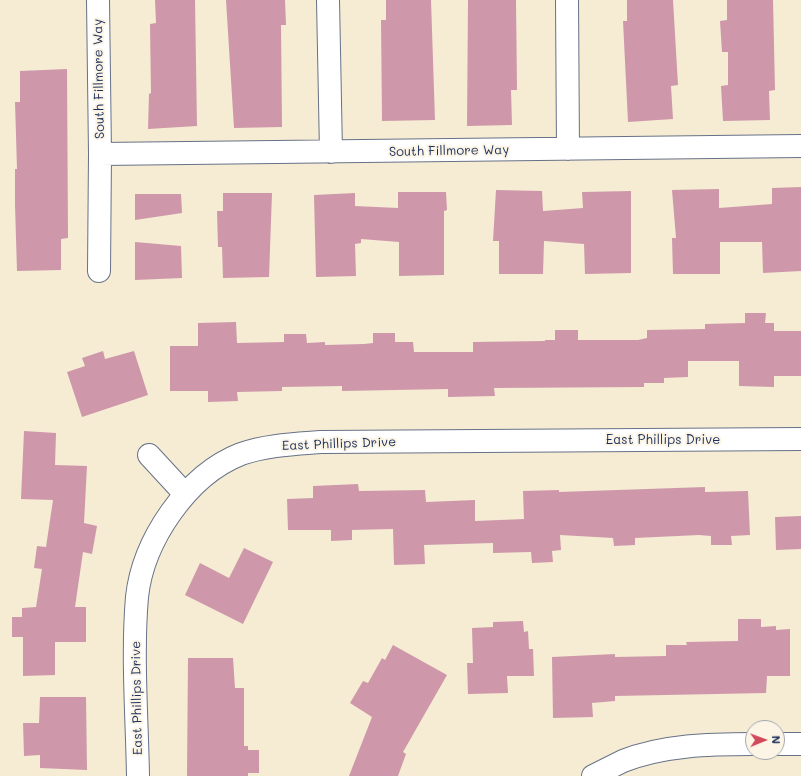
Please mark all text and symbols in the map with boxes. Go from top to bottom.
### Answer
street label: South Fillmore Way [90,19,108,139]
street label: South Fillmore Way [389,142,509,160]
street label: East Phillips Drive [606,432,720,448]
street label: East Phillips Drive [282,434,396,454]
street label: East Phillips Drive [128,641,146,755]
north arrow [745,720,785,760]
text: N [769,735,784,744]

